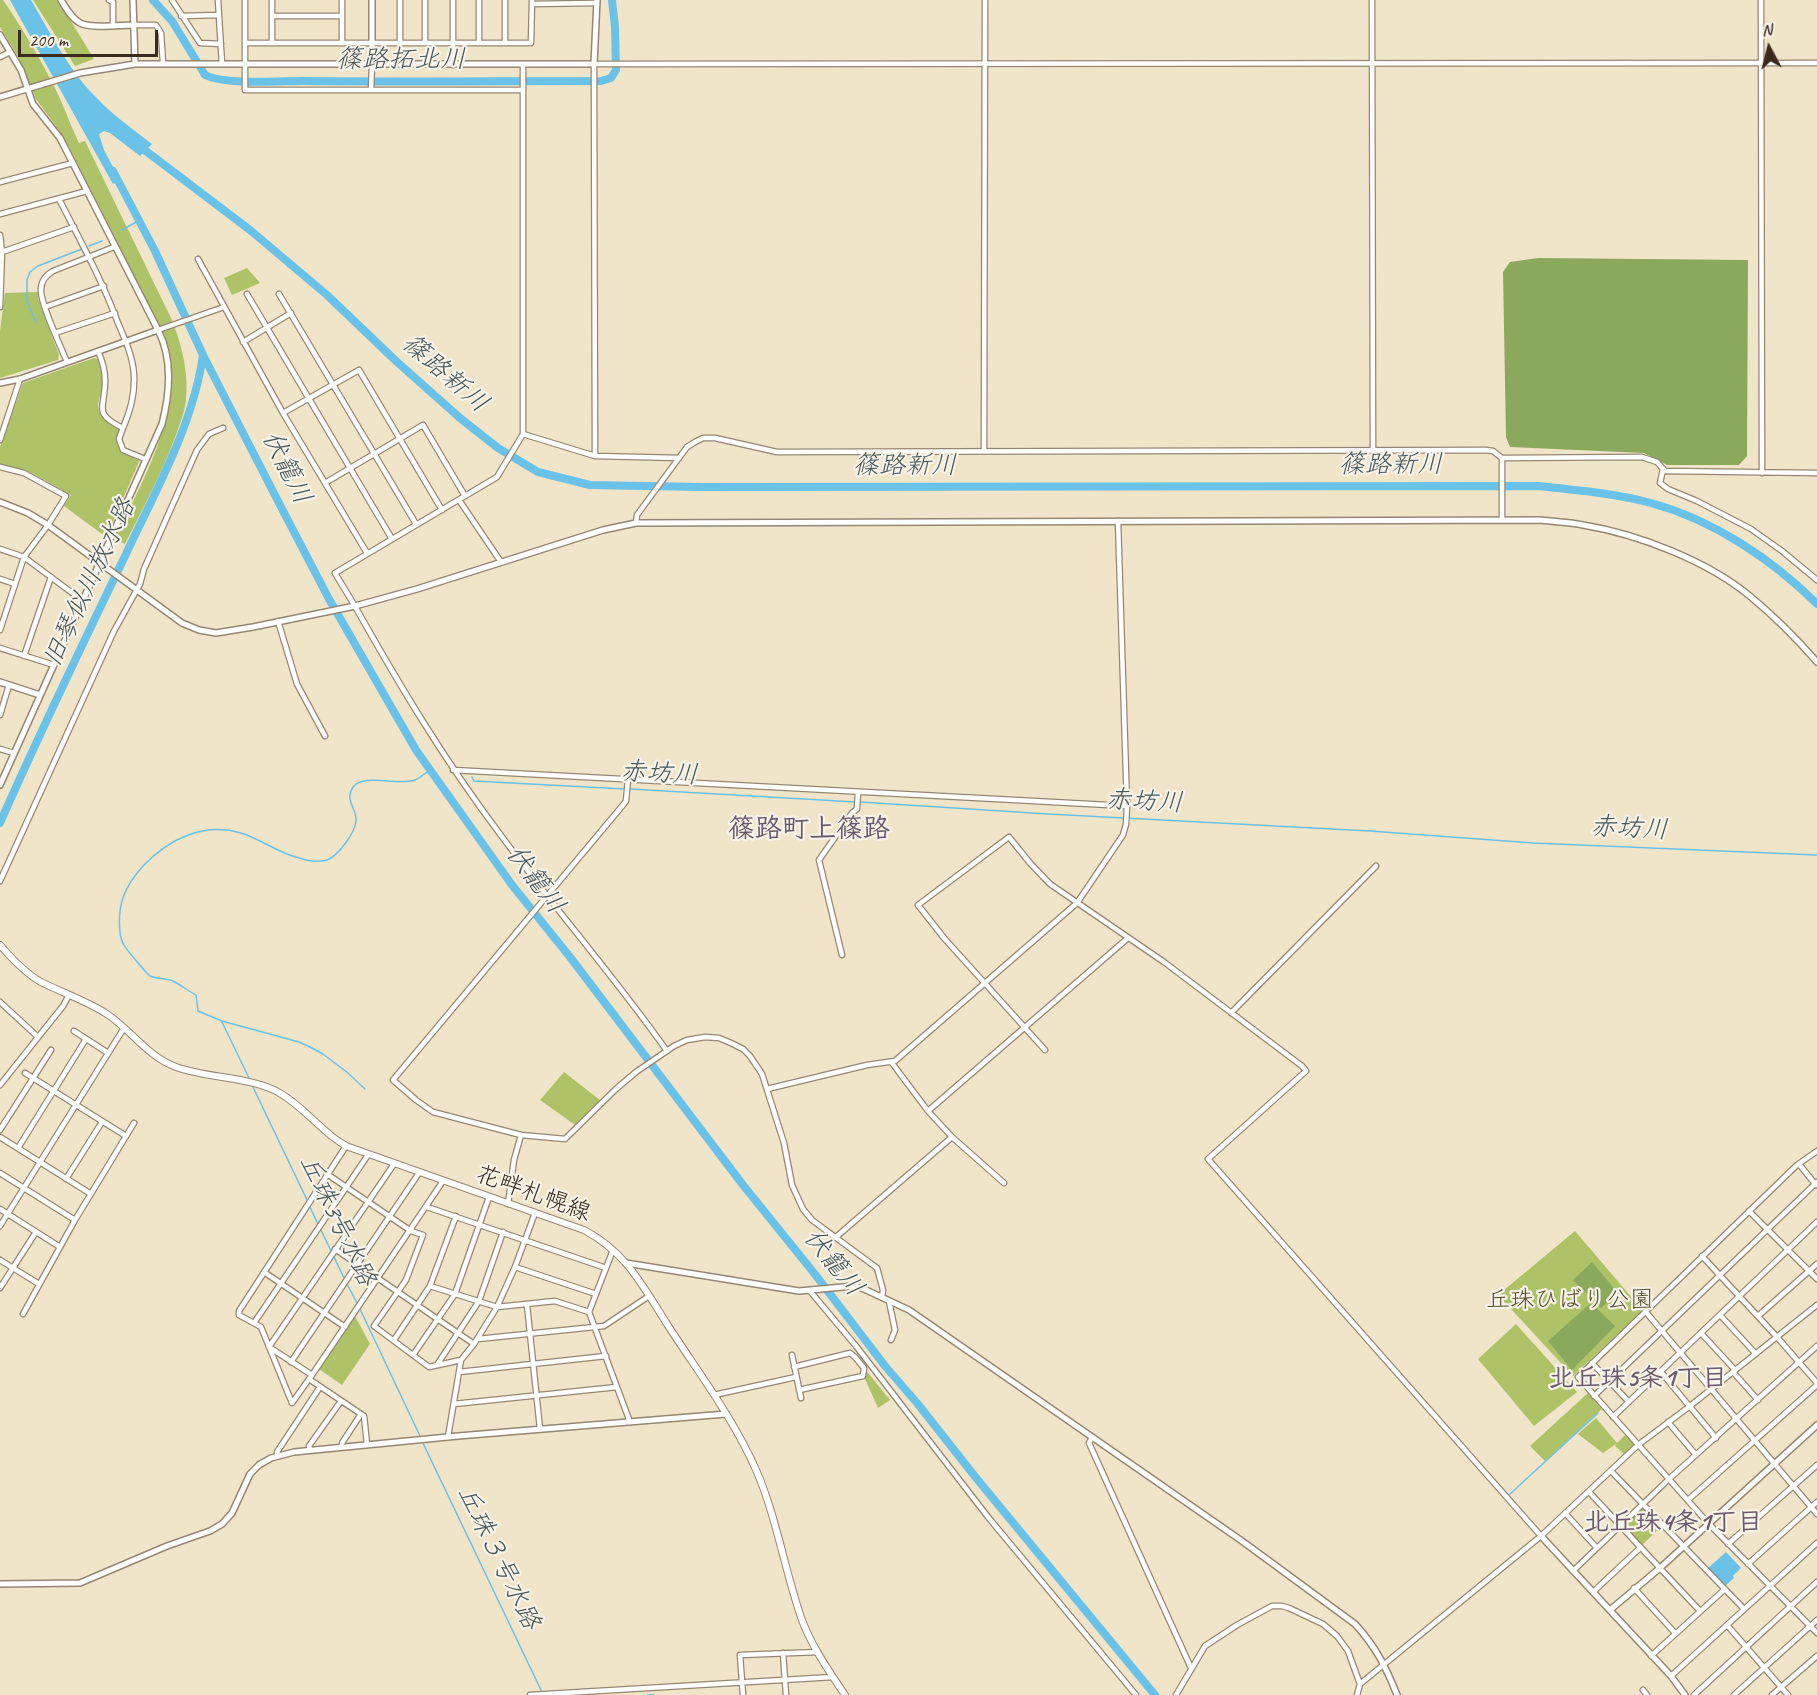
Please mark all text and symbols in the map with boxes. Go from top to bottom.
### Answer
scale bar [21,18,160,56]
north arrow [1739,18,1799,78]
text: N [1761,20,1773,41]
text: 200 m [29,29,68,51]
water label: 篠路拓北川 [336,44,466,76]
water label: 篠路新川 [396,328,494,420]
water label: 伏籠川 [254,426,318,510]
water label: 篠路新川 [1339,449,1443,481]
water label: 篠路新川 [853,450,957,482]
water label: 旧琴似川放水路 [37,494,143,672]
water label: 赤坊川 [619,756,699,792]
water label: 赤坊川 [1104,784,1184,820]
water label: 赤坊川 [1589,811,1669,847]
district label: 篠路町上篠路 [728,814,890,846]
water label: 伏籠川 [499,839,571,921]
water label: 丘珠3号水路 [292,1150,382,1292]
street label: 花畔札幌線 [472,1160,594,1228]
water label: 伏籠川 [796,1223,870,1303]
park label: 丘珠ひばり公園 [1486,1287,1654,1315]
district label: 北丘珠5条1丁目 [1549,1363,1727,1395]
water label: 丘珠３号水路 [450,1481,546,1635]
district label: 北丘珠4条1丁目 [1583,1507,1763,1539]

